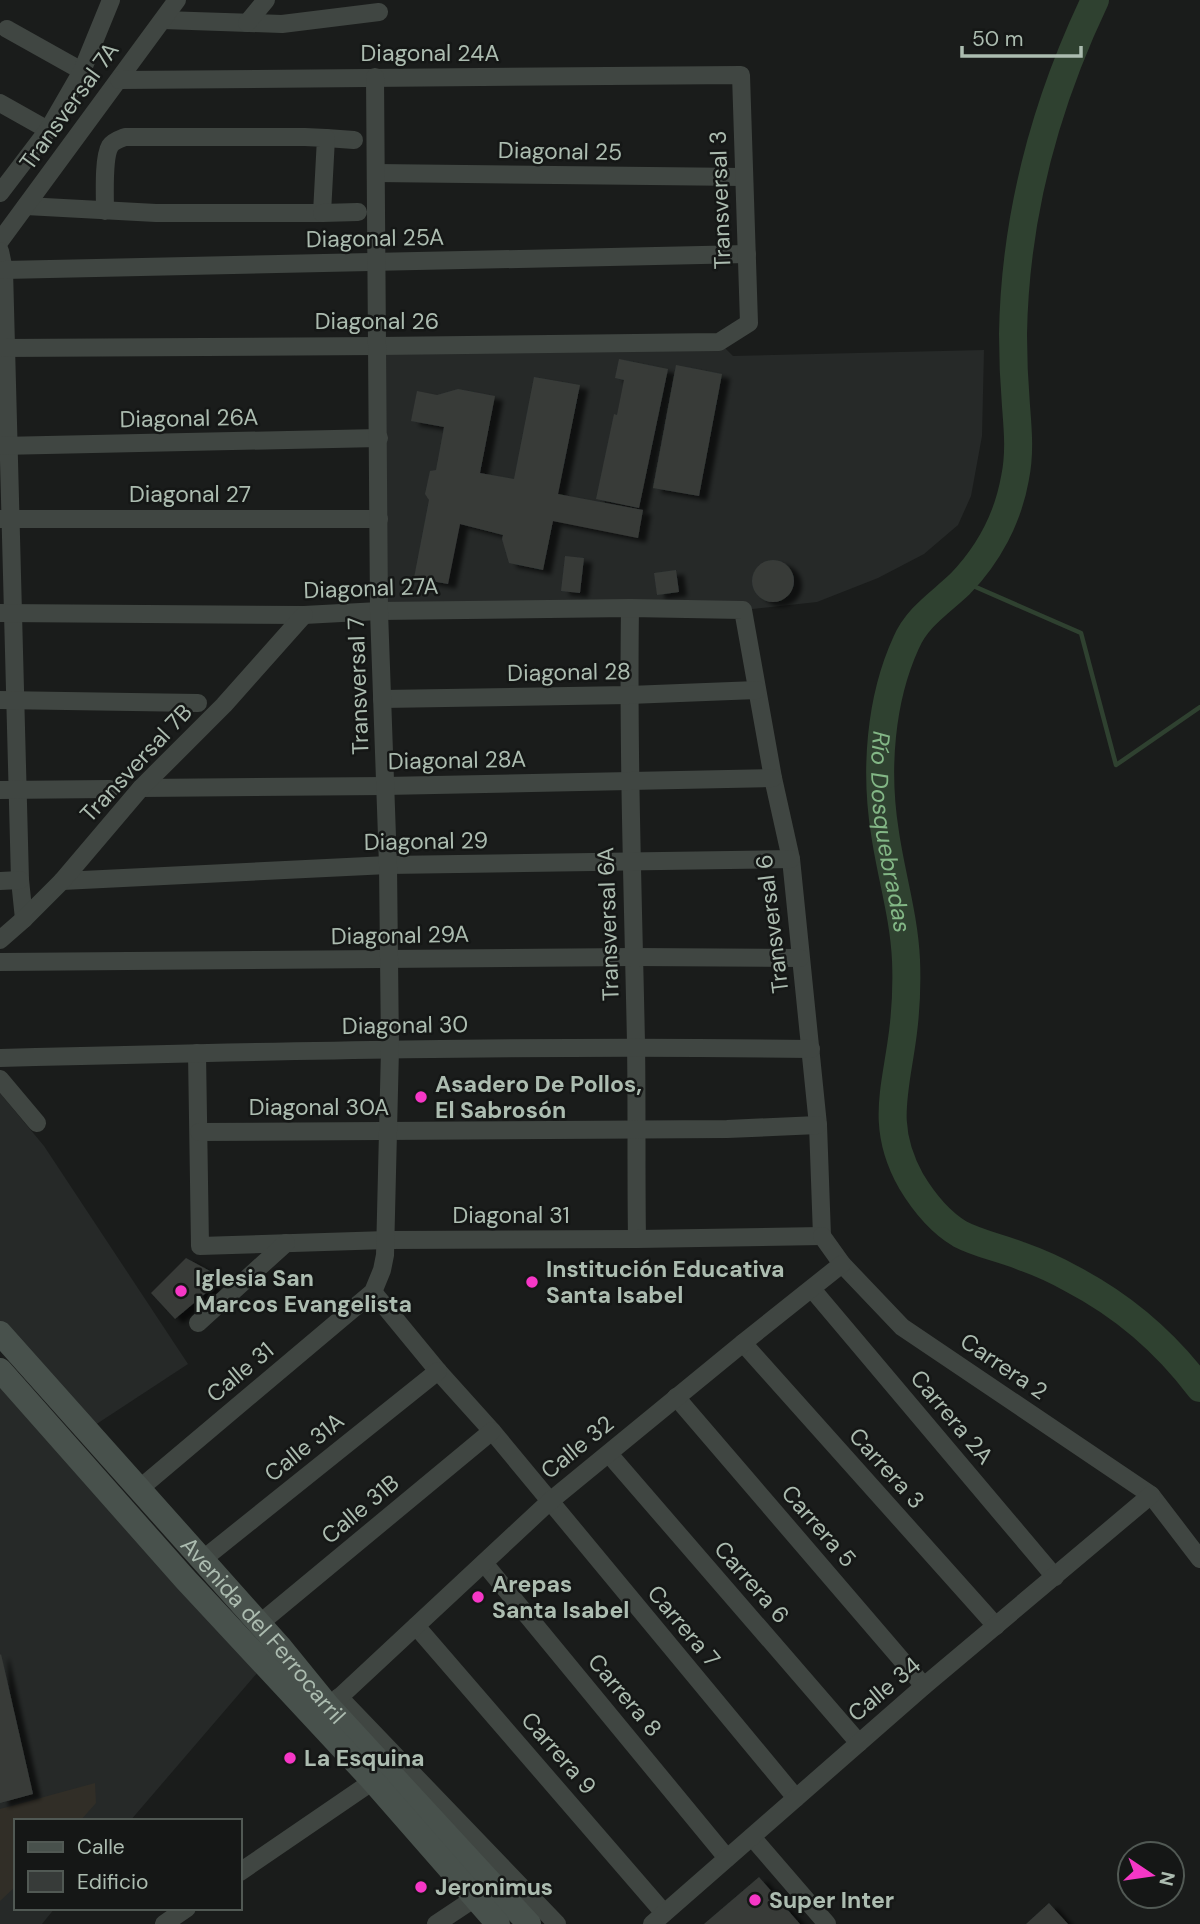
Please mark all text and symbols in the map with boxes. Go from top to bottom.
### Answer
scale bar [962,14,1081,58]
text: 50 m [972,25,1023,53]
street label: Transversal 7A [13,36,125,176]
street label: Diagonal 24A [361,38,499,68]
street label: Transversal 3 [703,130,737,270]
street label: Diagonal 25 [498,135,622,167]
street label: Diagonal 25A [306,222,444,254]
street label: Diagonal 26 [315,306,439,336]
street label: Diagonal 26A [119,402,259,434]
street label: Diagonal 27 [129,479,251,509]
street label: Diagonal 27A [303,571,439,605]
street label: Transversal 7 [341,617,375,755]
street label: Diagonal 28 [507,656,631,688]
street label: Transversal 7B [73,697,199,829]
water label: Río Dosquebradas [865,730,919,935]
street label: Diagonal 28A [388,744,526,776]
street label: Diagonal 29 [364,825,488,857]
street label: Transversal 6A [590,847,626,1001]
street label: Transversal 6 [749,853,795,995]
street label: Diagonal 29A [331,919,469,951]
street label: Diagonal 30 [342,1009,468,1041]
place label: Asadero De Pollos, El Sabrosón [435,1069,642,1125]
marker: Asadero De Pollos, El Sabrosón [413,1089,429,1105]
street label: Diagonal 30A [249,1092,389,1122]
street label: Diagonal 31 [452,1200,570,1230]
place label: Institución Educativa Santa Isabel [546,1254,785,1310]
place label: Iglesia San Marcos Evangelista [195,1263,412,1319]
marker: Institución Educativa Santa Isabel [524,1274,540,1290]
marker: Iglesia San Marcos Evangelista [173,1283,189,1299]
street label: Carrera 2 [955,1326,1053,1406]
street label: Calle 31 [200,1335,280,1409]
street label: Carrera 2A [904,1364,1000,1470]
street label: Calle 31A [258,1406,350,1488]
street label: Calle 32 [534,1409,620,1485]
street label: Carrera 3 [843,1421,931,1515]
street label: Calle 31B [315,1468,405,1550]
street label: Carrera 5 [775,1478,863,1574]
street label: Avenida del Ferrocarril [174,1531,352,1730]
street label: Carrera 6 [708,1534,796,1630]
place label: Arepas Santa Isabel [492,1569,629,1625]
street label: Carrera 7 [641,1579,727,1673]
marker: Arepas Santa Isabel [470,1589,486,1605]
street label: Carrera 8 [581,1647,669,1743]
street label: Calle 34 [841,1650,927,1728]
street label: Carrera 9 [515,1705,603,1801]
place label: La Esquina [304,1743,425,1773]
marker: La Esquina [282,1750,298,1766]
legend [14,1819,242,1910]
text: Calle [77,1833,125,1861]
north arrow [1116,1840,1186,1910]
text: Edificio [77,1868,148,1896]
text: N [1153,1869,1181,1888]
place label: Jeronimus [435,1872,553,1902]
marker: Jeronimus [413,1879,429,1895]
place label: Super Inter [769,1885,894,1915]
marker: Super Inter [747,1892,763,1908]

